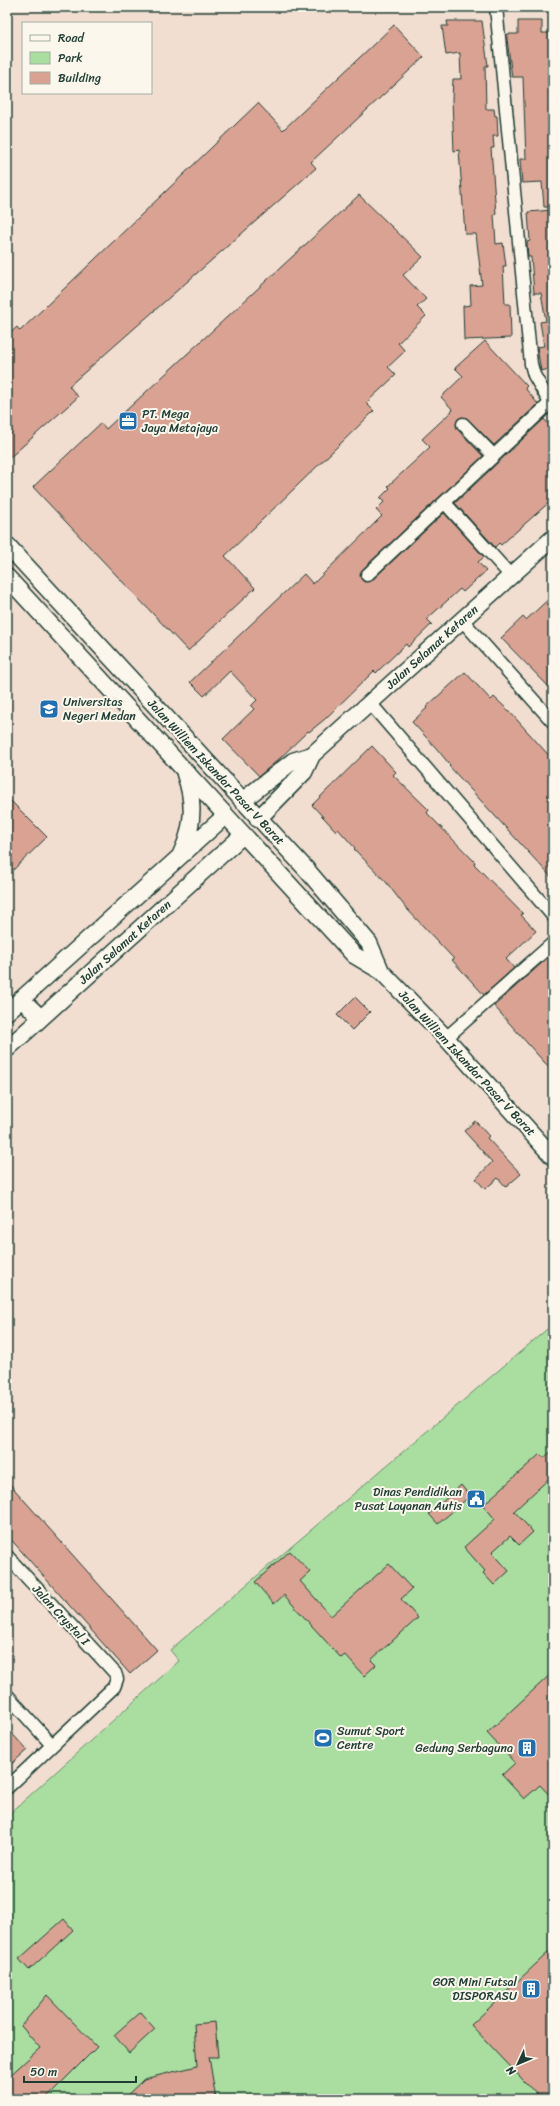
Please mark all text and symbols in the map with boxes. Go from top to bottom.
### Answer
legend [22,22,152,94]
text: Road [58,27,85,49]
text: Park [58,47,83,69]
text: Building [58,67,101,89]
place label: PT. Mega Jaya Metajaya [141,403,218,439]
office icon: PT. Mega Jaya Metajaya [117,410,139,432]
street label: Jalan Selamat Ketaren [380,599,484,696]
place label: Universitas Negeri Medan [63,691,136,727]
street label: Jalan Williem Iskandar Pasar V Barat [141,693,290,850]
school or university icon: Universitas Negeri Medan [38,698,60,720]
street label: Jalan Selamat Ketaren [73,894,177,991]
street label: Jalan Williem Iskandar Pasar V Barat [392,984,541,1141]
place label: Dinas Pendidikan Pusat Layanan Autis [355,1481,463,1517]
public building icon: Dinas Pendidikan Pusat Layanan Autis [465,1488,487,1510]
street label: Jalan Crystal I [26,1579,96,1652]
place label: Sumut Sport Centre [337,1720,405,1756]
sports icon: Sumut Sport Centre [312,1727,334,1749]
place label: Gedung Serbaguna [415,1737,513,1759]
building icon: Gedung Serbaguna [516,1737,538,1759]
place label: GOR Mini Futsal DISPORASU [433,1971,518,2007]
building icon: GOR Mini Futsal DISPORASU [520,1978,542,2000]
north arrow [498,2044,538,2084]
scale bar [24,2058,136,2084]
text: 50 m [30,2061,57,2083]
text: N [501,2061,521,2081]

